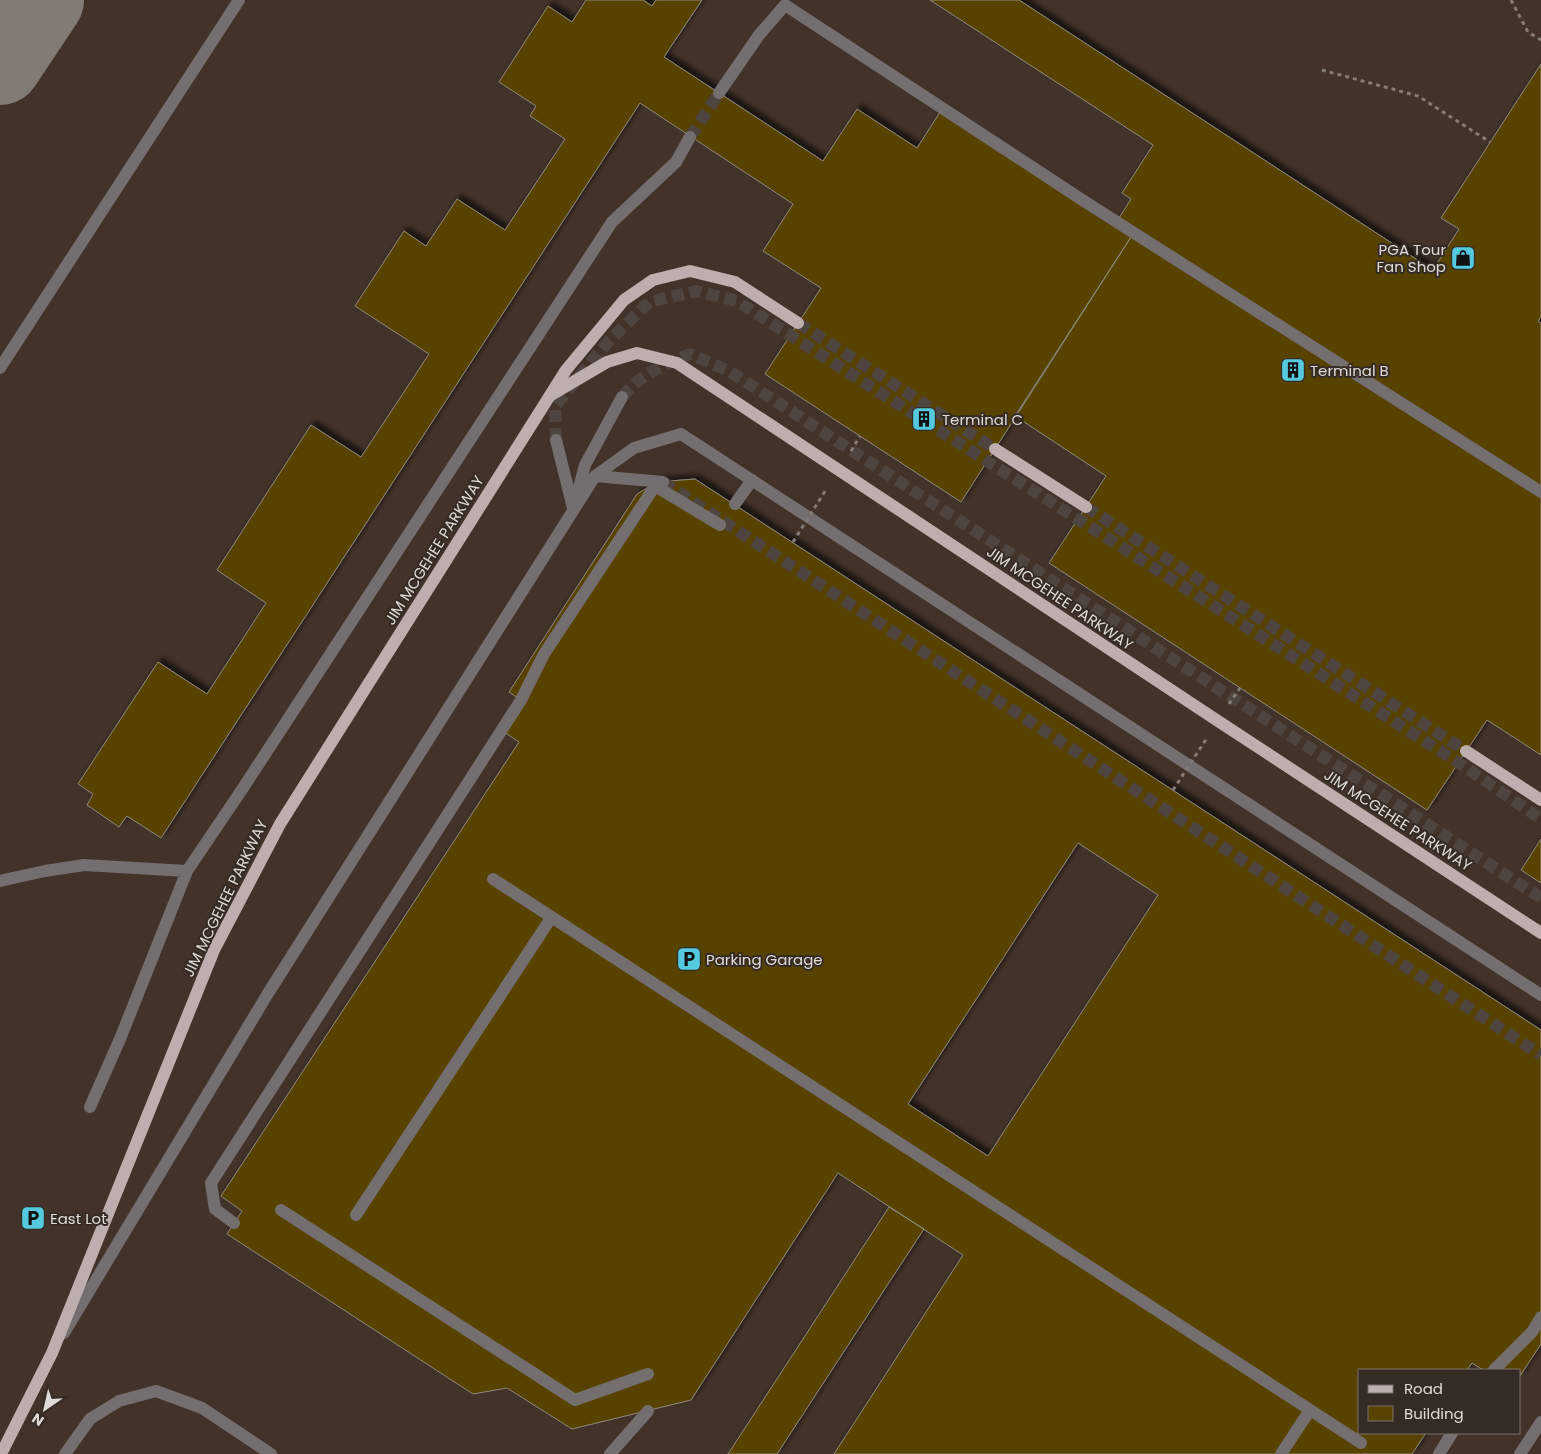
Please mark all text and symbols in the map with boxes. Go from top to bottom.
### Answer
place label: PGA Tour Fan Shop [1377,239,1446,277]
shop icon: PGA Tour Fan Shop [1450,245,1476,271]
building icon: Terminal B [1280,357,1306,383]
place label: Terminal B [1310,360,1389,381]
building icon: Terminal C [911,406,937,432]
place label: Terminal C [942,409,1023,430]
street label: JIM MCGEHEE PARKWAY [379,471,489,629]
street label: JIM MCGEHEE PARKWAY [983,541,1138,655]
street label: JIM MCGEHEE PARKWAY [1320,764,1476,876]
street label: JIM MCGEHEE PARKWAY [178,816,272,980]
parking icon: Parking Garage [676,946,702,972]
place label: Parking Garage [706,949,823,970]
parking icon: East Lot [20,1205,46,1231]
place label: East Lot [50,1208,107,1229]
legend [1358,1369,1521,1434]
text: Road [1404,1378,1443,1399]
north arrow [20,1384,70,1434]
text: Building [1404,1403,1464,1424]
text: N [28,1409,48,1431]

